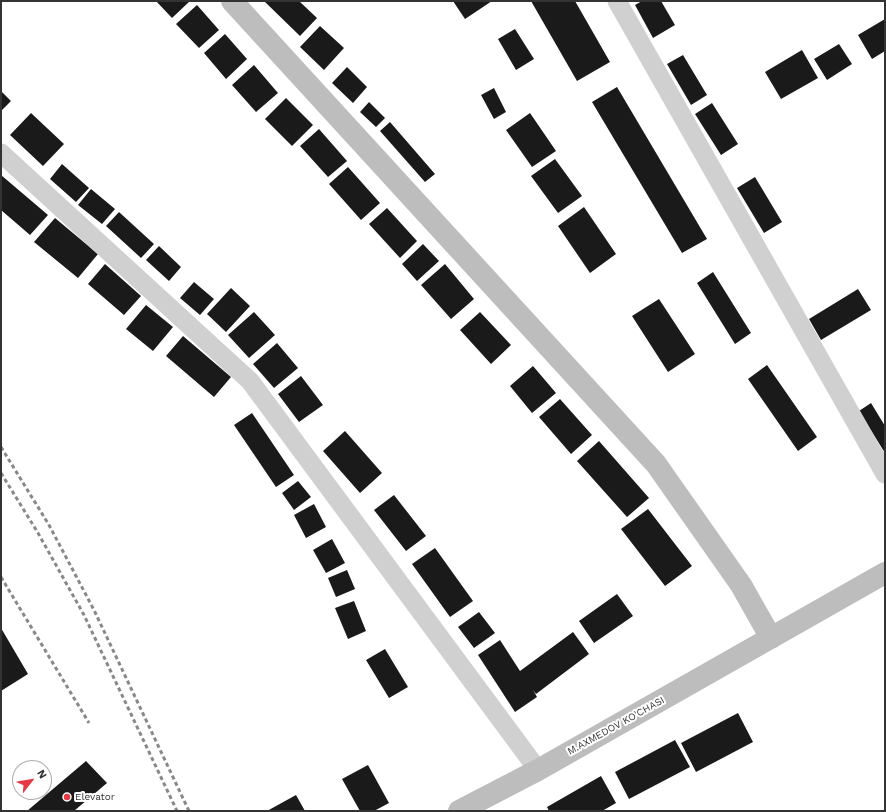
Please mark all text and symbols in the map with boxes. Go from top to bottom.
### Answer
street label: M.AXMEDOV KO'CHASI [565,694,667,758]
north arrow [12,760,52,800]
text: N [34,767,50,781]
place label: Elevator [75,791,115,803]
marker: Elevator [62,792,72,802]

